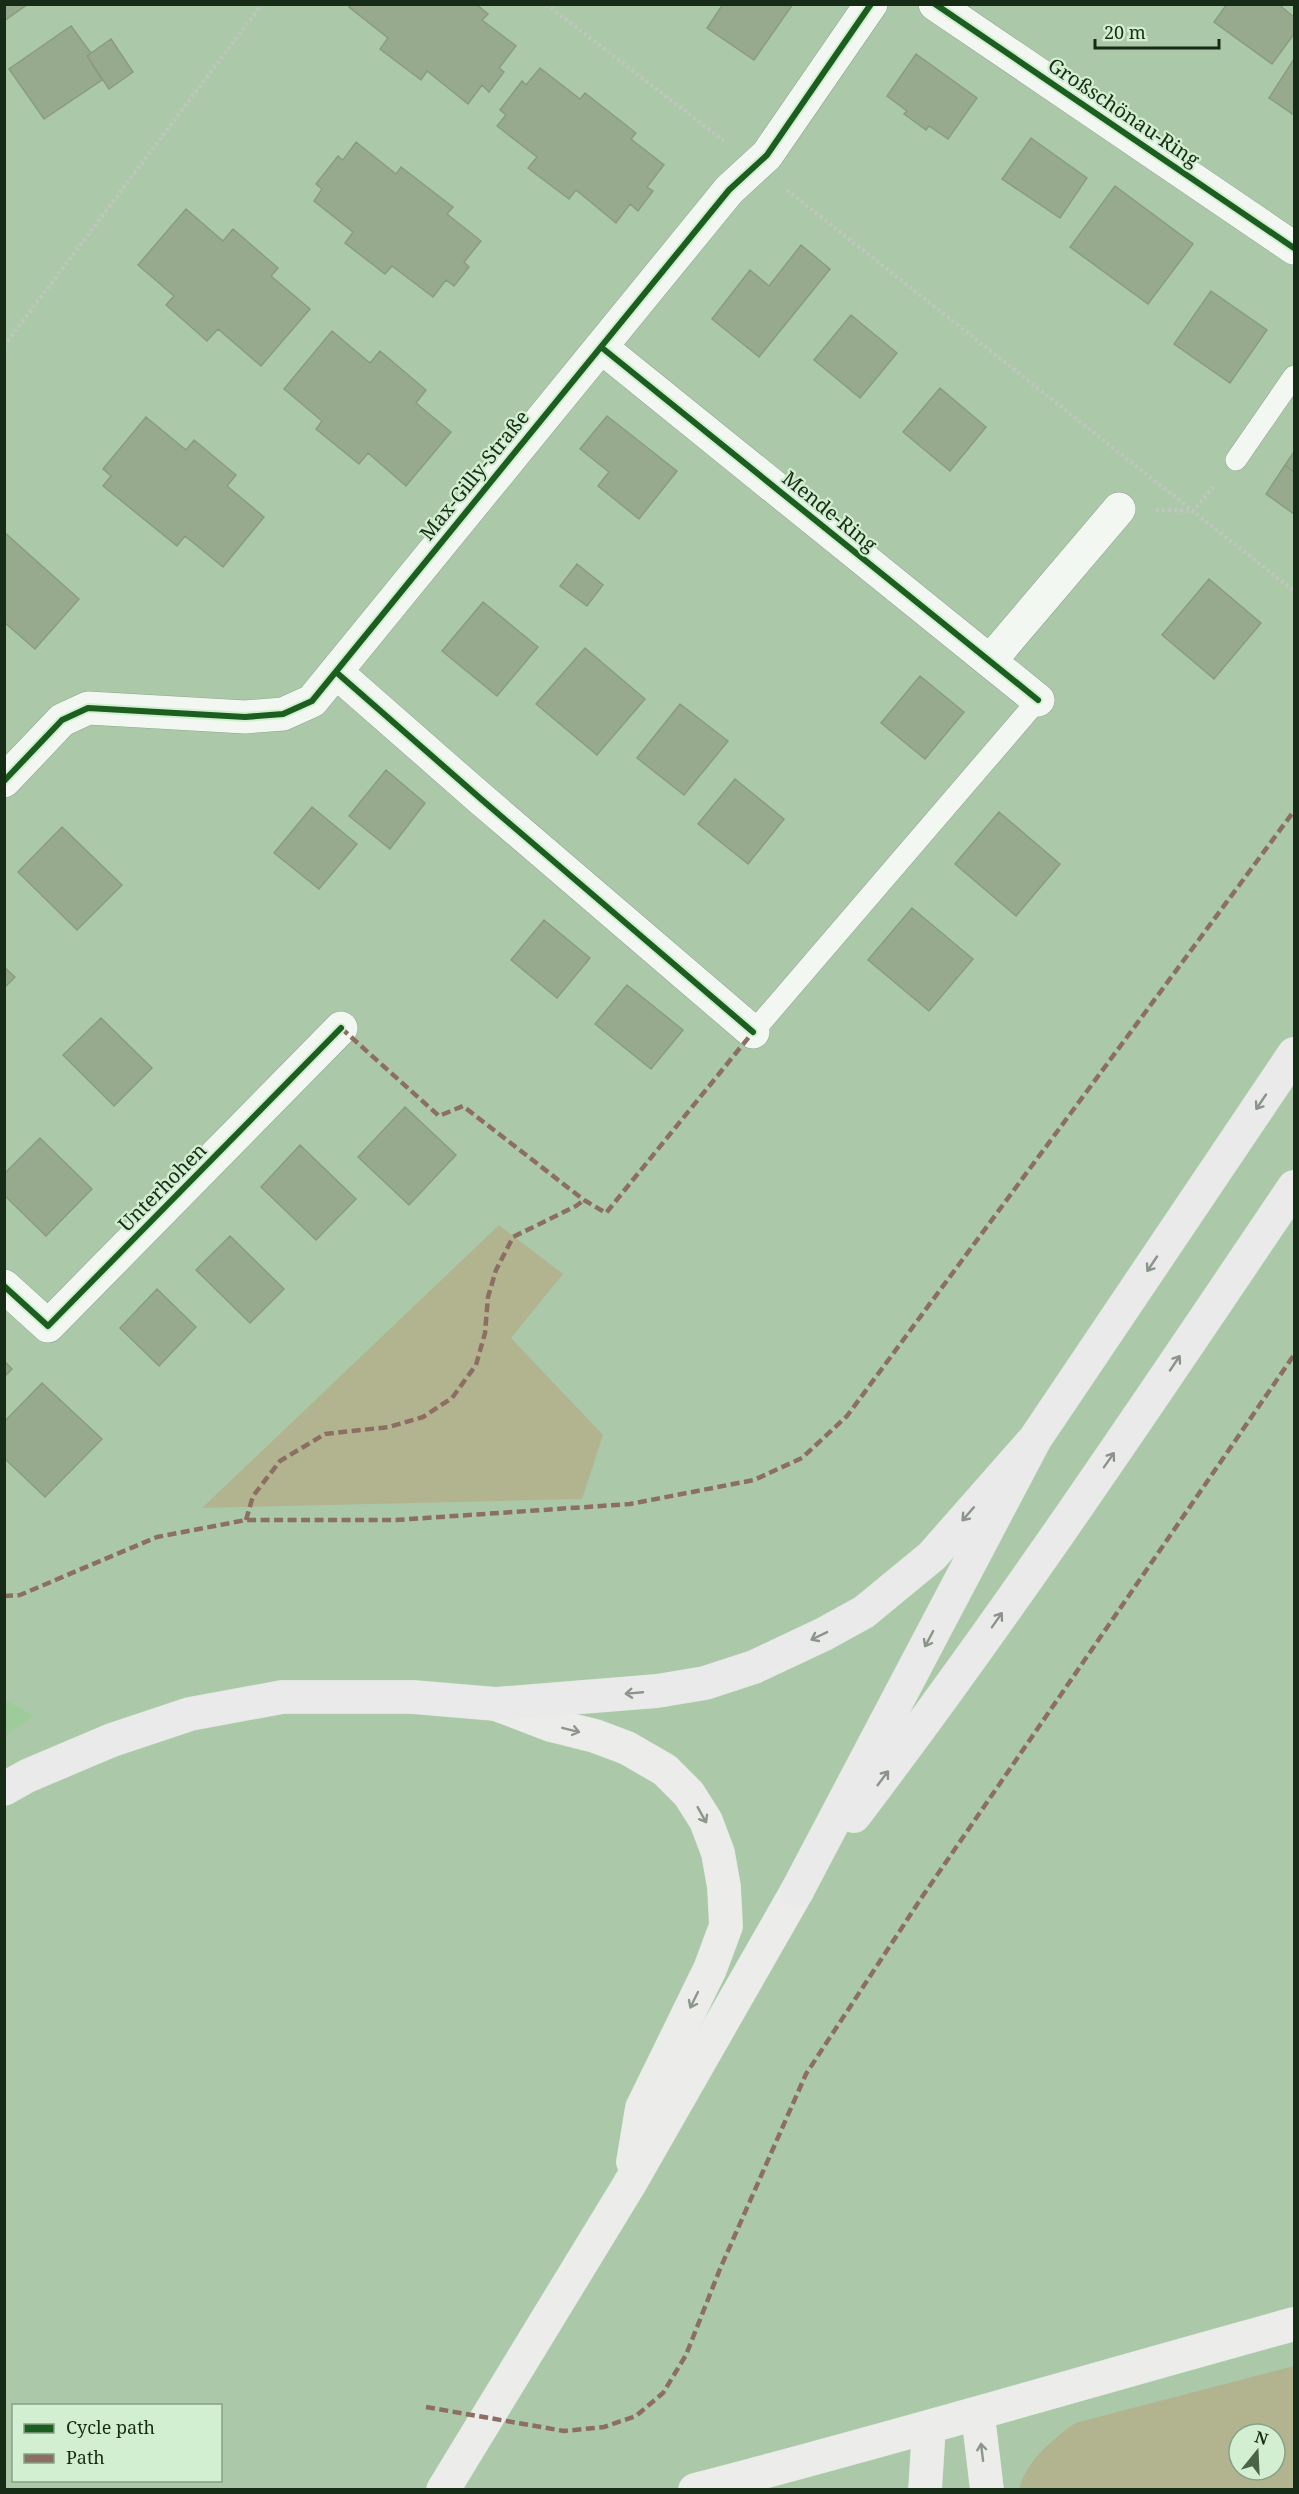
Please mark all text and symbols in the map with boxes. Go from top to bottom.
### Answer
scale bar [1095,12,1220,50]
text: 20 m [1104,20,1146,44]
street label: Großschönau-Ring [1043,51,1205,173]
street label: Max-Gilly-Straße [413,404,535,546]
street label: Mende-Ring [777,464,883,558]
one-way arrow [1255,1093,1267,1110]
street label: Unterhohen [112,1137,212,1237]
one-way arrow [1146,1255,1158,1272]
one-way arrow [1169,1356,1181,1372]
one-way arrow [1103,1452,1115,1468]
one-way arrow [961,1506,975,1521]
one-way arrow [991,1612,1003,1628]
one-way arrow [923,1630,934,1648]
one-way arrow [810,1631,828,1643]
one-way arrow [624,1688,644,1699]
one-way arrow [561,1725,580,1737]
one-way arrow [877,1770,890,1786]
one-way arrow [696,1806,708,1823]
one-way arrow [688,1990,700,2008]
legend [12,2404,222,2482]
text: Cycle path [66,2415,155,2439]
north arrow [1227,2422,1287,2482]
text: N [1252,2425,1271,2450]
one-way arrow [977,2443,988,2462]
text: Path [66,2445,105,2469]

